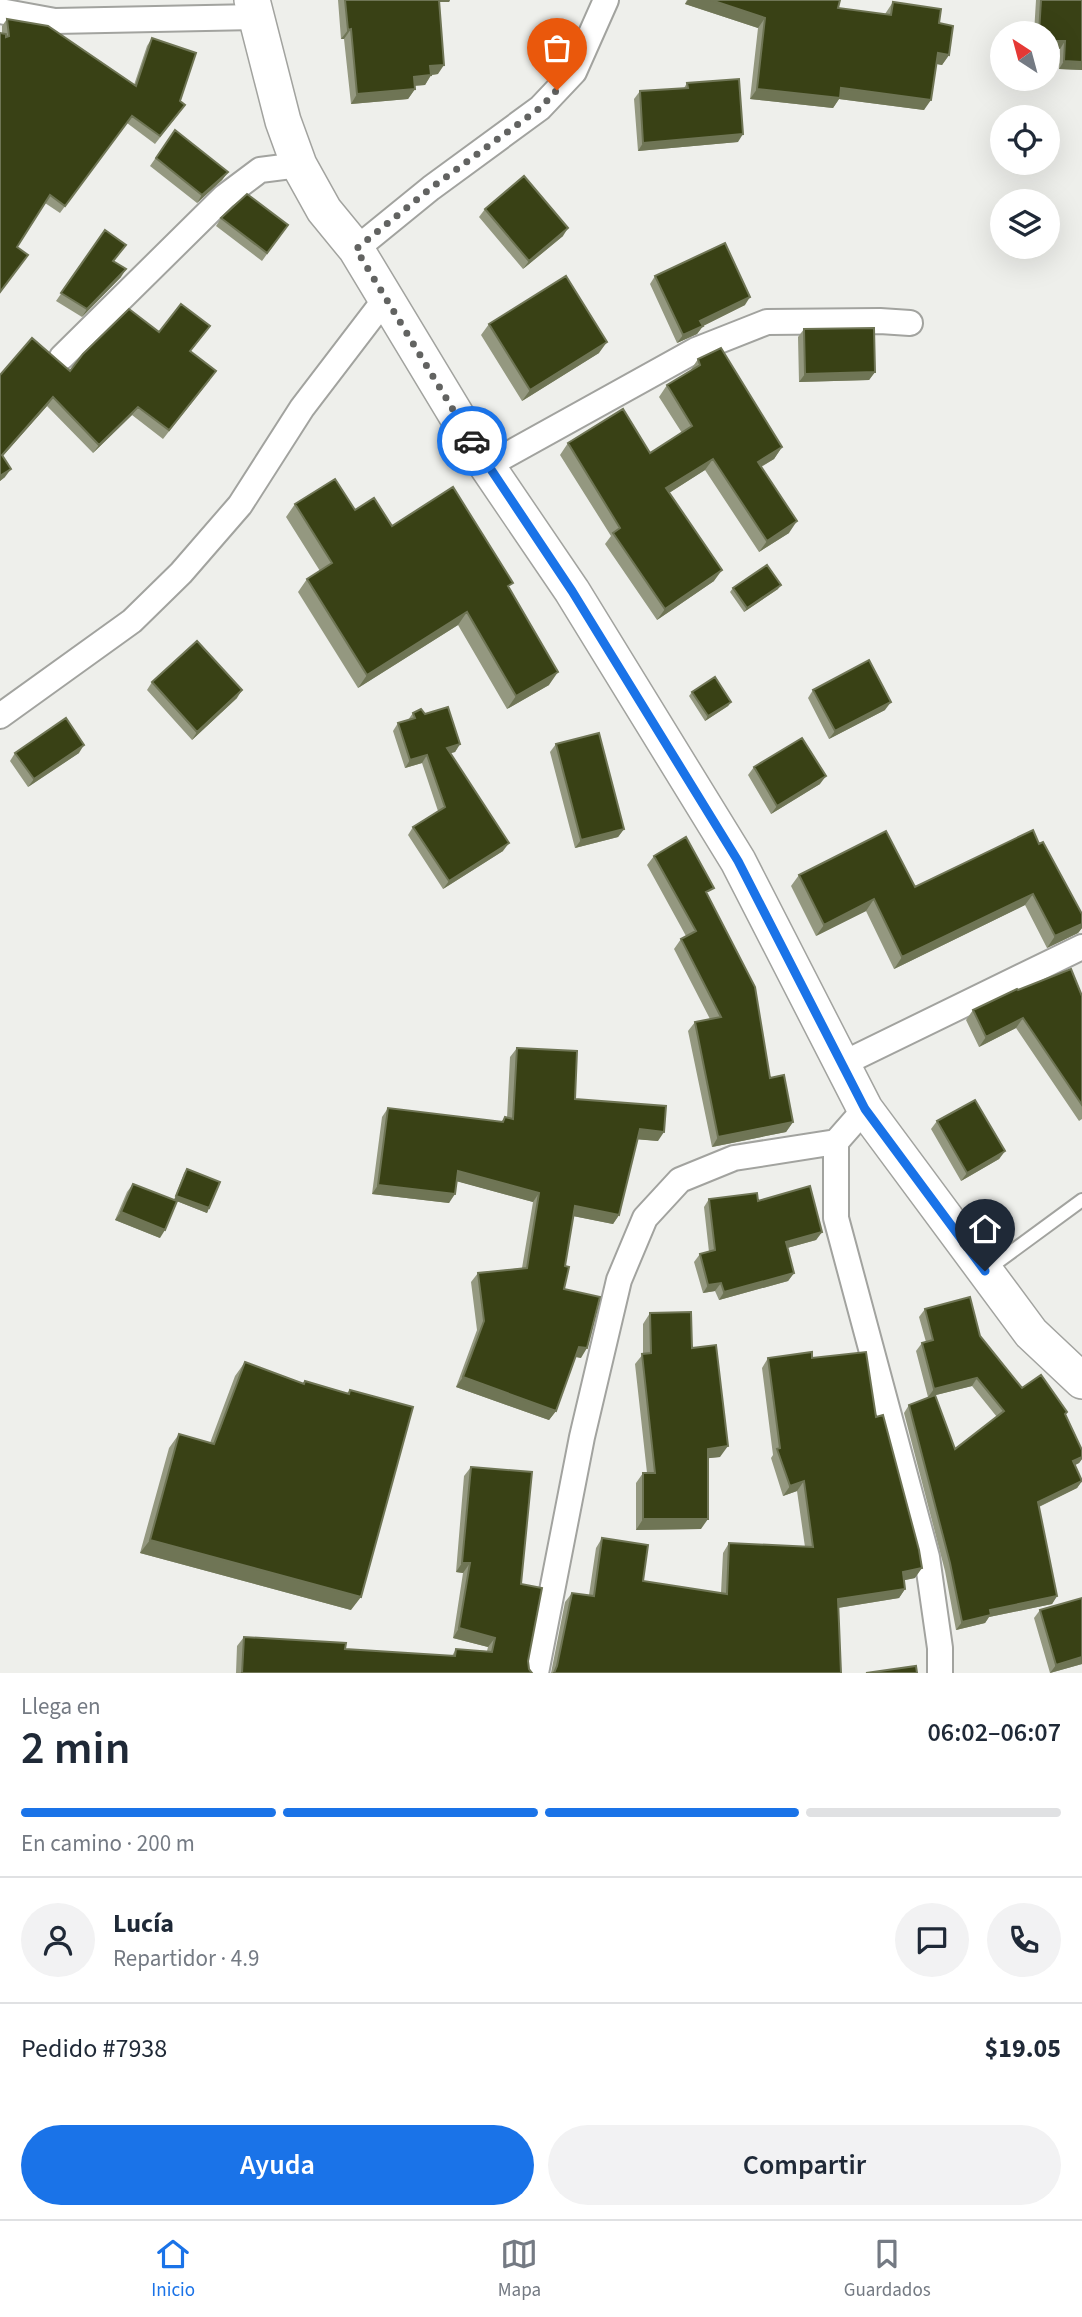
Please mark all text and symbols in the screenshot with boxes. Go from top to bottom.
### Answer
pin [527,18,587,90]
north arrow [990,21,1060,91]
map controls [990,21,1060,259]
icon: bag [538,29,576,67]
button: locate [990,105,1060,175]
button: layers [990,189,1060,259]
courier [437,406,507,476]
icon: car [453,422,491,460]
pin [955,1199,1015,1271]
icon: home [966,1210,1004,1248]
text: Llega en [21,1690,101,1723]
text: 06:02–06:07 [928,1714,1061,1751]
text: 2 min [21,1716,130,1781]
text: En camino · 200 m [21,1827,195,1860]
button: person [21,1903,95,1977]
button: chat [895,1903,969,1977]
button: phone [987,1903,1061,1977]
text: Lucía [113,1905,174,1942]
text: Repartidor · 4.9 [113,1942,259,1975]
text: Pedido #7938 [21,2030,167,2067]
text: $19.05 [985,2030,1061,2067]
button: Ayuda [21,2125,534,2205]
button: Compartir [548,2125,1061,2205]
tab: Inicio [151,2235,195,2304]
tab: Mapa [498,2235,541,2304]
tab: Guardados [844,2235,931,2304]

